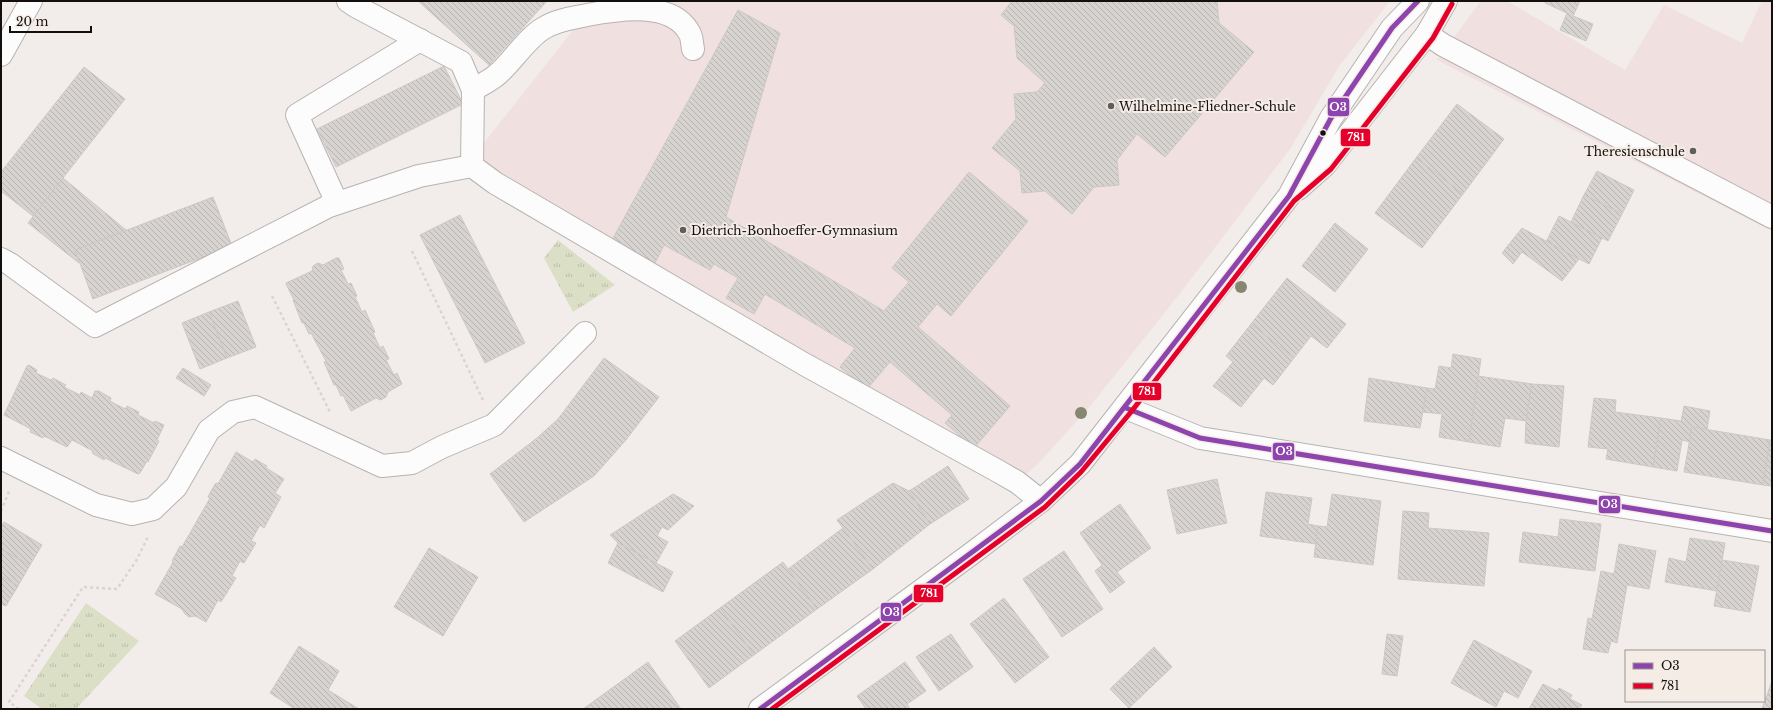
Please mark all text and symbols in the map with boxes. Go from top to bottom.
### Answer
scale bar [10,8,91,34]
text: 20 m [16,14,48,29]
line badge: O3 [1327,97,1350,117]
place label: Wilhelmine-Fliedner-Schule [1118,99,1296,114]
text: O3 [1329,100,1347,114]
marker: Wilhelmine-Fliedner-Schule [1106,101,1116,111]
unlabelled marker [1318,128,1328,138]
line badge: 781 [1340,128,1371,147]
text: 781 [1347,130,1365,144]
place label: Theresienschule [1584,144,1685,159]
marker: Theresienschule [1688,146,1698,156]
place label: Dietrich-Bonhoeffer-Gymnasium [691,223,898,238]
marker: Dietrich-Bonhoeffer-Gymnasium [678,225,688,235]
line badge: 781 [1132,382,1162,401]
text: 781 [1138,384,1156,398]
line badge: O3 [1272,442,1295,461]
text: O3 [1275,444,1293,458]
line badge: O3 [1598,495,1621,514]
text: O3 [1600,497,1618,511]
line badge: 781 [913,584,944,603]
text: 781 [920,586,938,600]
line badge: O3 [880,602,902,622]
text: O3 [882,605,900,619]
legend [1625,650,1765,702]
text: O3 [1661,658,1680,673]
text: 781 [1661,678,1680,693]

